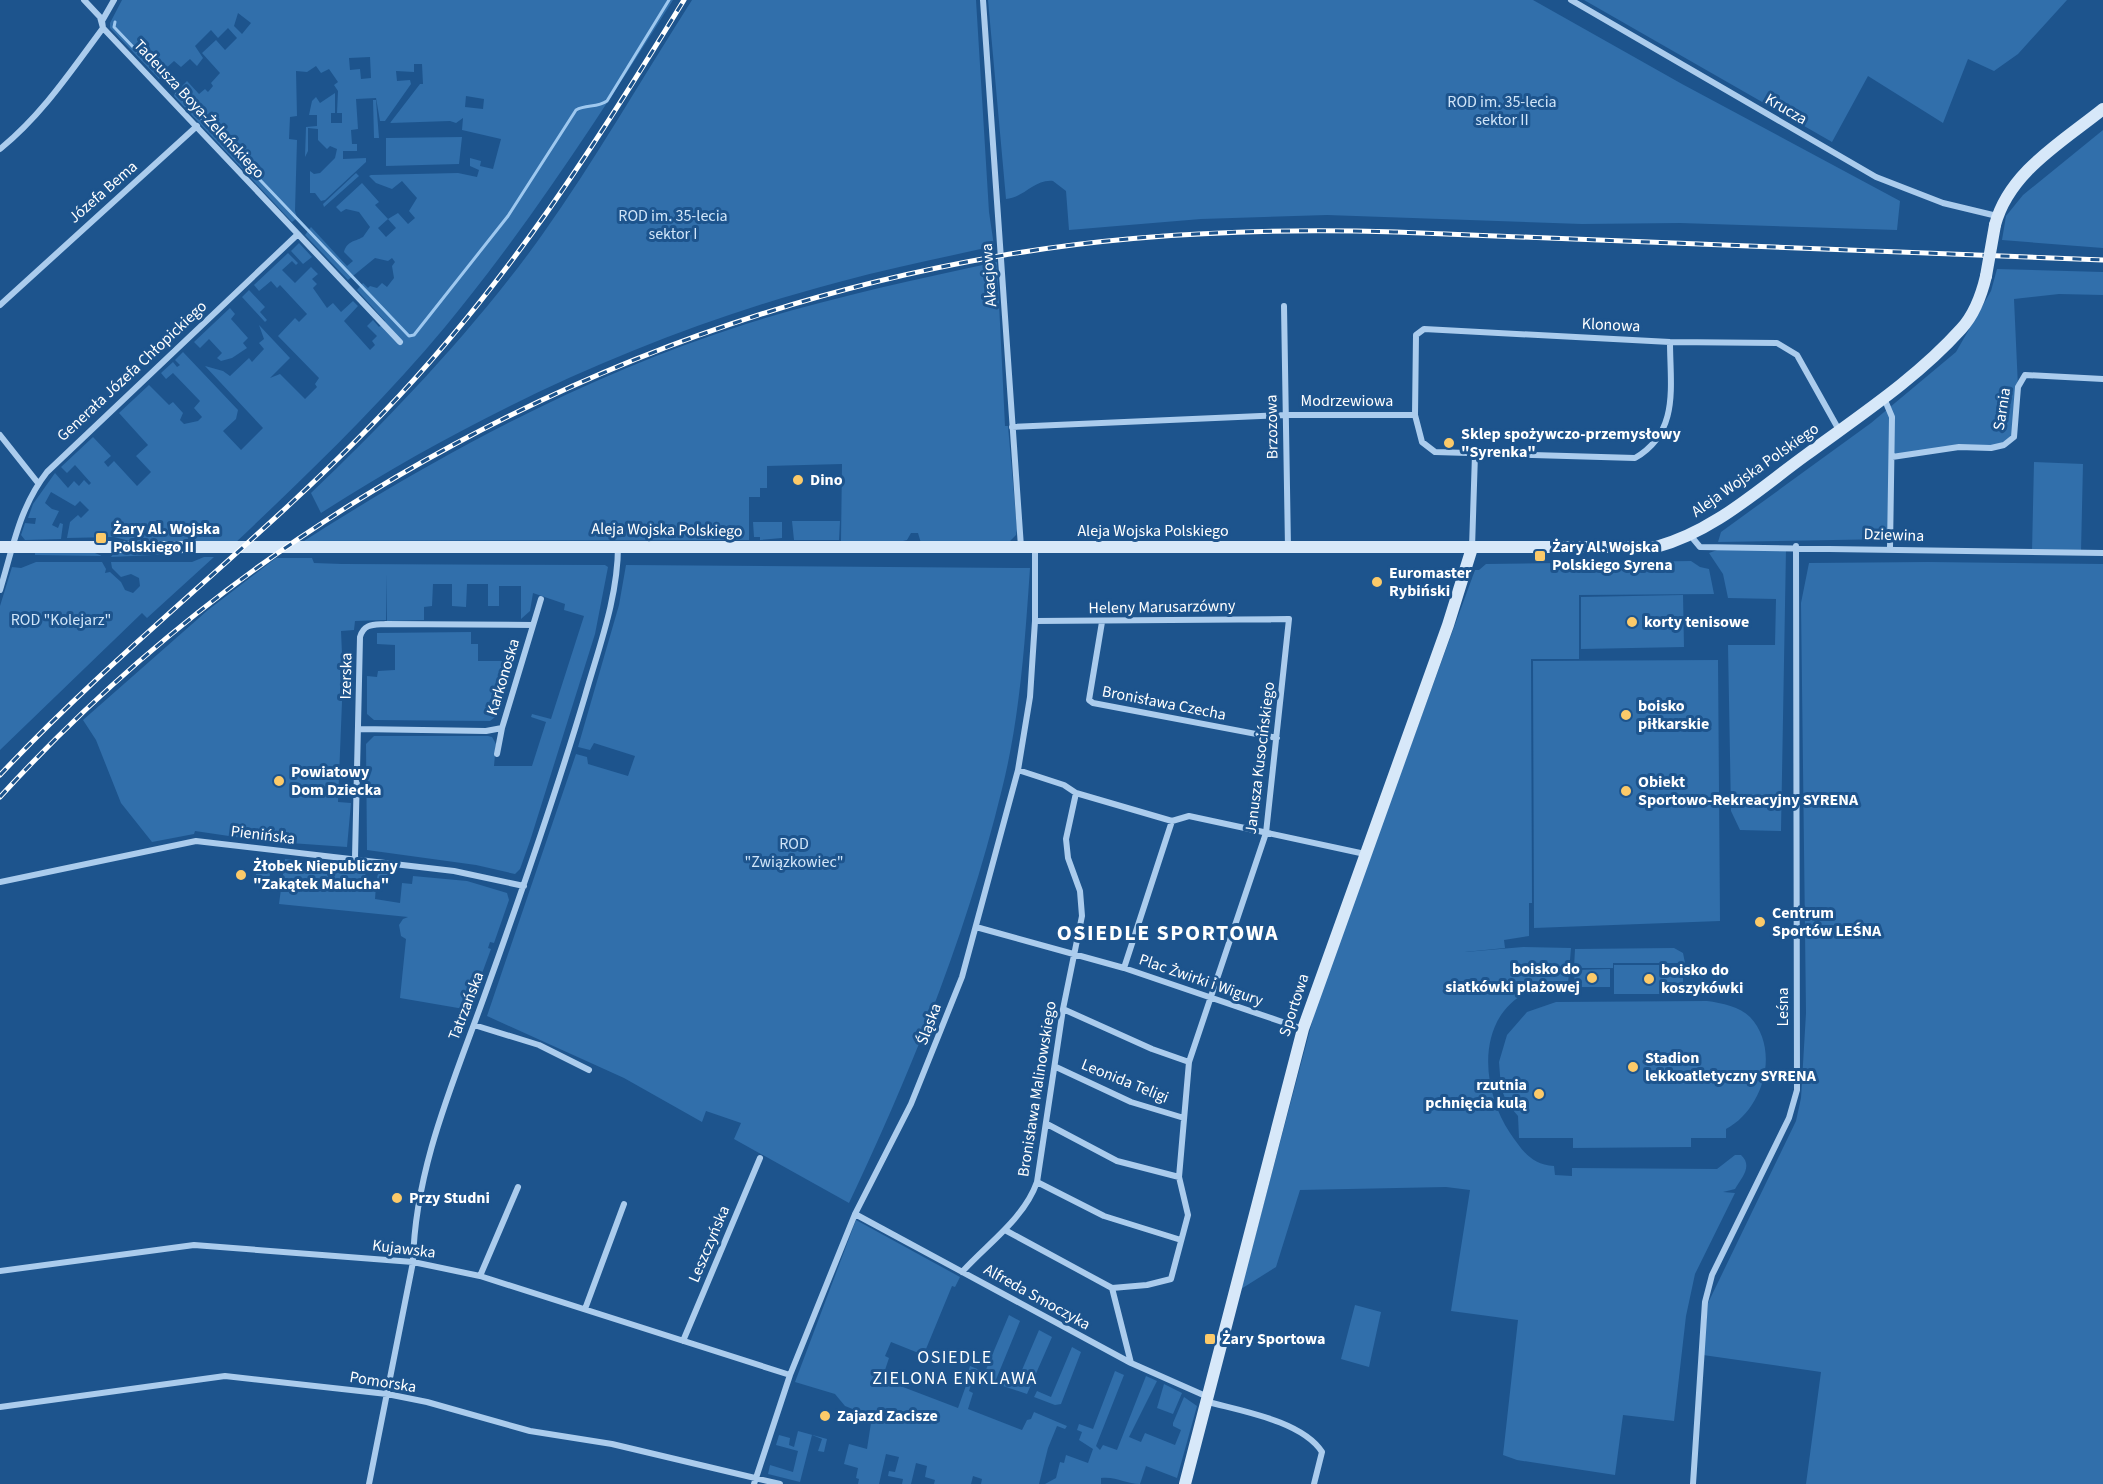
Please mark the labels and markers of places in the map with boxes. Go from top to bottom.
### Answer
place label: Sklep spożywczo-przemysłowy "Syrenka" [1461,423,1682,463]
marker: Sklep spożywczo-przemysłowy "Syrenka" [1442,436,1456,450]
place label: Dino [810,469,843,491]
marker: Dino [791,473,805,487]
place label: Żary Al. Wojska Polskiego II [113,518,220,558]
marker: Żary Al. Wojska Polskiego II [94,531,108,545]
place label: Żary Al. Wojska Polskiego Syrena [1552,536,1673,576]
marker: Żary Al. Wojska Polskiego Syrena [1533,549,1547,563]
place label: Euromaster Rybiński [1389,562,1472,602]
marker: Euromaster Rybiński [1370,575,1384,589]
place label: korty tenisowe [1644,611,1749,633]
marker: korty tenisowe [1625,615,1639,629]
place label: boisko piłkarskie [1638,695,1709,735]
marker: boisko piłkarskie [1619,708,1633,722]
place label: Powiatowy Dom Dziecka [291,761,381,801]
place label: Obiekt Sportowo-Rekreacyjny SYRENA [1638,771,1859,811]
marker: Powiatowy Dom Dziecka [272,774,286,788]
marker: Obiekt Sportowo-Rekreacyjny SYRENA [1619,784,1633,798]
place label: Żłobek Niepubliczny "Zakątek Malucha" [253,855,398,895]
marker: Żłobek Niepubliczny "Zakątek Malucha" [234,868,248,882]
place label: Centrum Sportów LEŚNA [1772,902,1882,942]
marker: Centrum Sportów LEŚNA [1753,915,1767,929]
place label: boisko do siatkówki plażowej [1445,958,1580,998]
place label: boisko do koszykówki [1661,959,1743,999]
marker: boisko do siatkówki plażowej [1585,971,1599,985]
marker: boisko do koszykówki [1642,972,1656,986]
place label: Stadion lekkoatletyczny SYRENA [1645,1047,1817,1087]
marker: Stadion lekkoatletyczny SYRENA [1626,1060,1640,1074]
place label: rzutnia pchnięcia kulą [1425,1074,1528,1114]
marker: rzutnia pchnięcia kulą [1532,1087,1546,1101]
place label: Przy Studni [409,1187,490,1209]
marker: Przy Studni [390,1191,404,1205]
place label: Żary Sportowa [1222,1328,1326,1350]
marker: Żary Sportowa [1203,1332,1217,1346]
place label: Zajazd Zacisze [837,1405,938,1427]
marker: Zajazd Zacisze [818,1409,832,1423]

